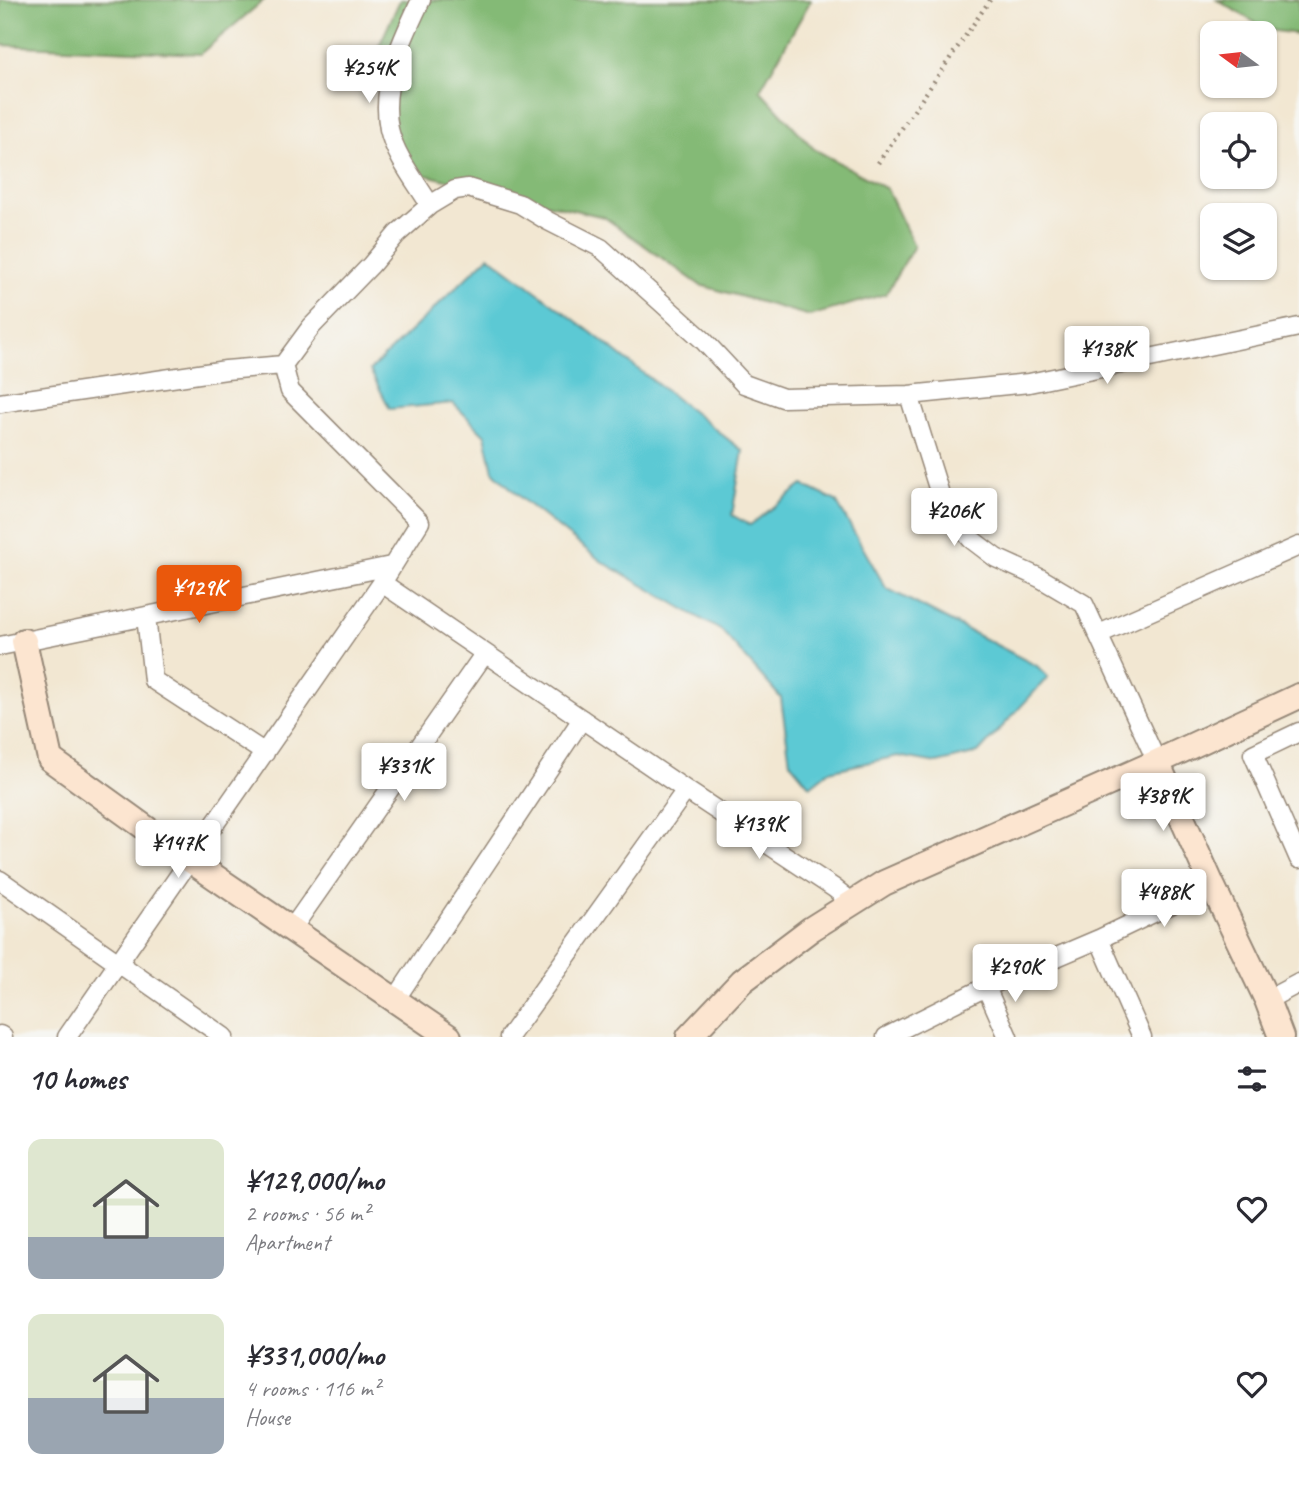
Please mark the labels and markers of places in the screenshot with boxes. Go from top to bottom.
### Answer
pin: ¥254K [320,46,418,105]
pin: ¥138K [1058,326,1156,386]
pin: ¥206K [905,489,1003,548]
pin: ¥129K [150,566,248,625]
pin: ¥331K [355,744,453,803]
pin: ¥389K [1114,774,1212,833]
pin: ¥139K [710,802,808,861]
pin: ¥147K [129,820,227,880]
pin: ¥488K [1115,870,1213,929]
pin: ¥290K [966,944,1064,1004]

